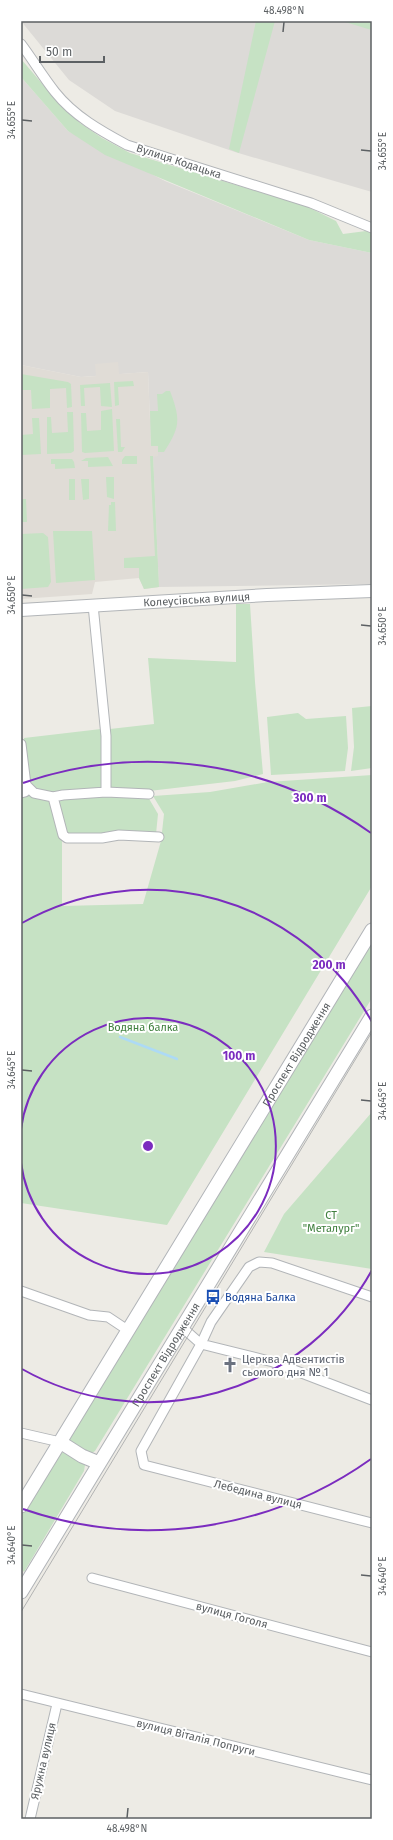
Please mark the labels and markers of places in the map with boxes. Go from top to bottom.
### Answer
centre of rings [141,1139,155,1153]
bus stop icon: Водяна Балка [204,1288,222,1306]
place label: Водяна Балка [225,1291,296,1304]
place label: Церква Адвентистів сьомого дня № 1 [242,1353,345,1379]
church icon: Церква Адвентистів сьомого дня № 1 [221,1356,239,1374]

